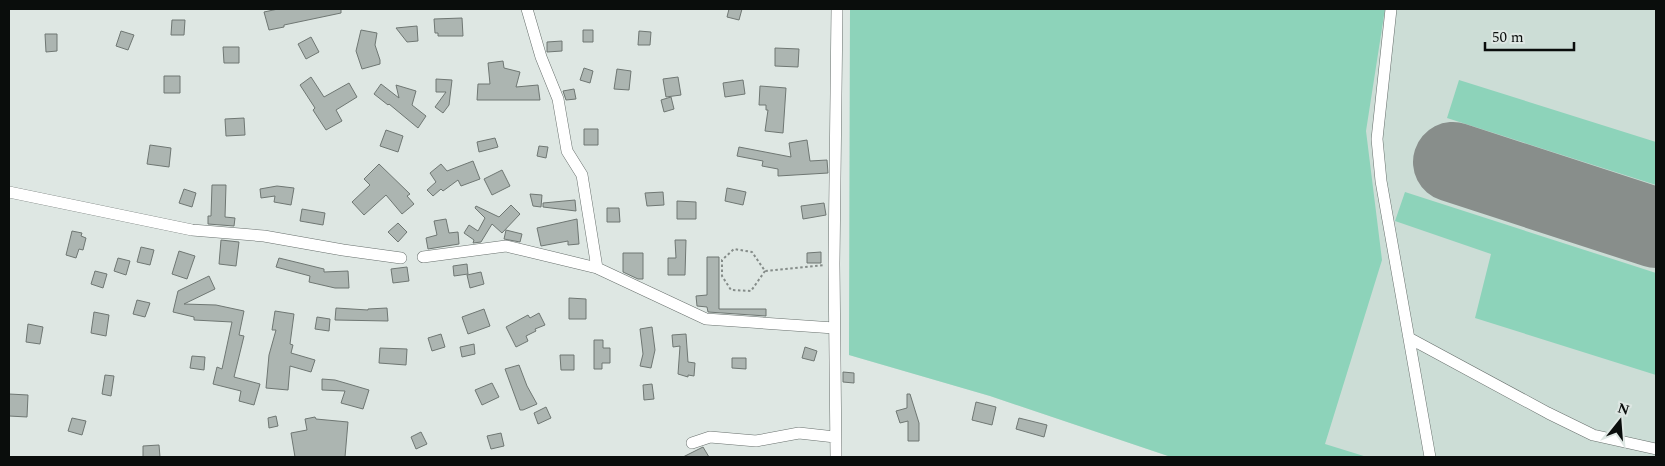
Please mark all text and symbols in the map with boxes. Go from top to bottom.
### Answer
scale bar [1485,20,1574,52]
text: 50 m [1492,26,1524,49]
north arrow [1595,396,1645,446]
text: N [1615,397,1632,421]

